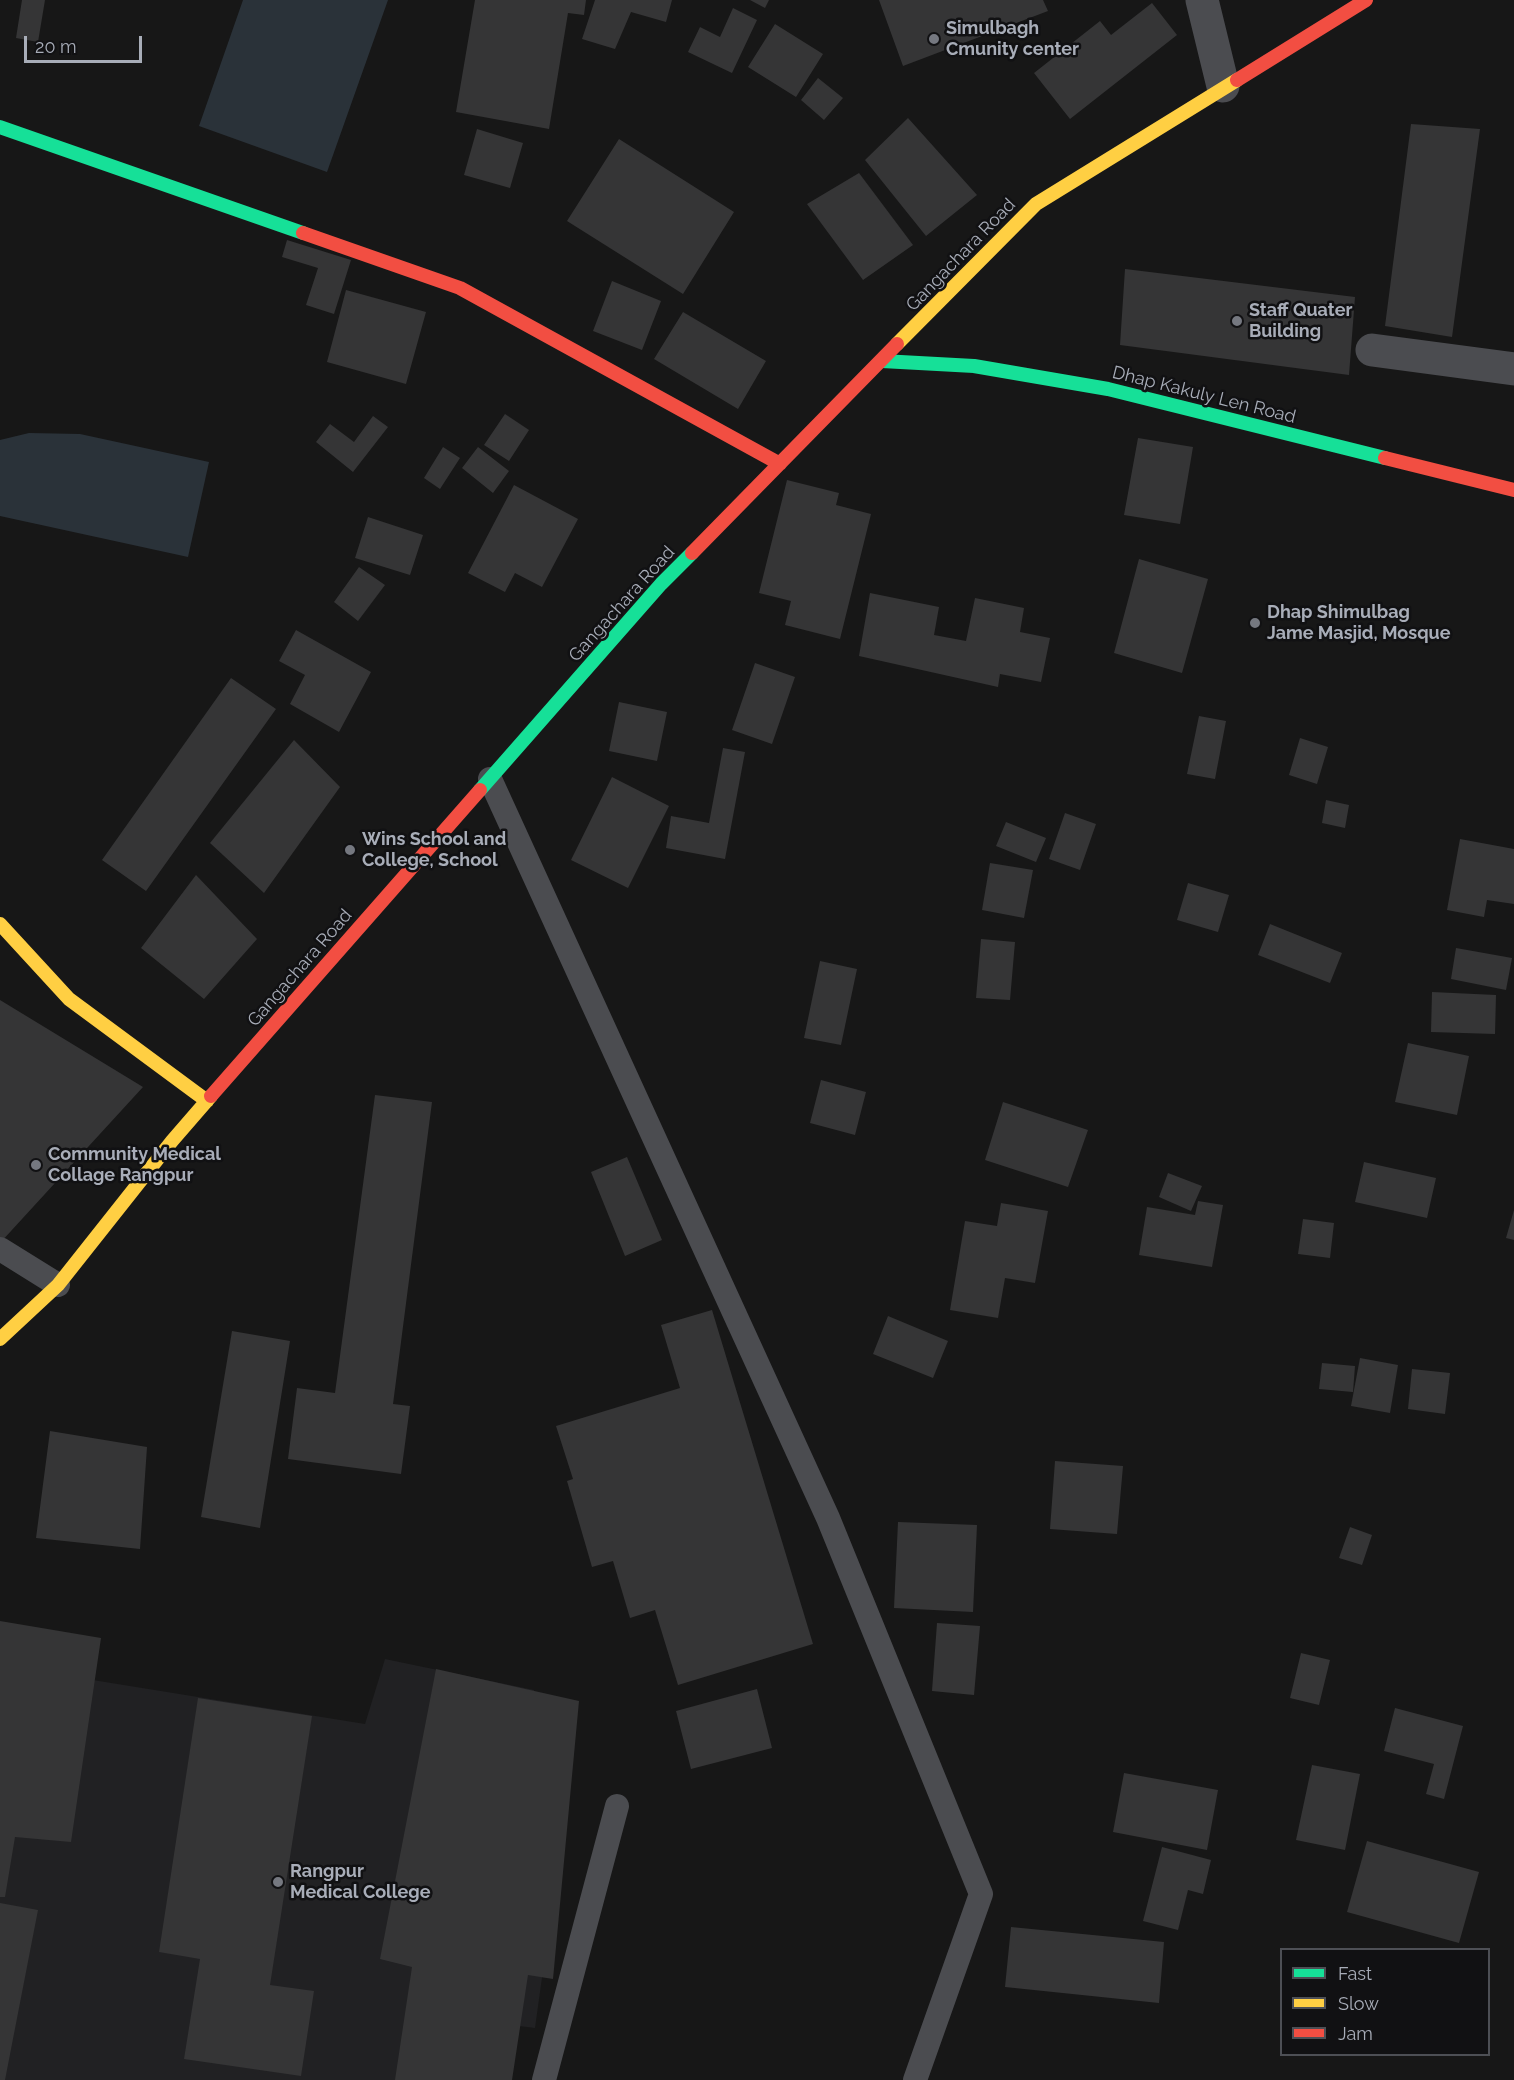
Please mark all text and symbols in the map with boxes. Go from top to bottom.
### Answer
place label: Simulbagh Cmunity center [946,18,1079,60]
scale bar [27,24,146,62]
marker: Simulbagh Cmunity center [927,32,941,46]
text: 20 m [35,36,77,57]
street label: Gangachara Road [902,194,1020,316]
place label: Staff Quater Building [1249,300,1352,342]
marker: Staff Quater Building [1230,314,1244,328]
street label: Dhap Kakuly Len Road [1110,362,1298,428]
street label: Gangachara Road [564,542,680,666]
place label: Dhap Shimulbag Jame Masjid, Mosque [1267,602,1450,644]
marker: Dhap Shimulbag Jame Masjid, Mosque [1248,616,1262,630]
place label: Wins School and College, School [362,829,506,872]
marker: Wins School and College, School [343,843,357,857]
street label: Gangachara Road [243,905,357,1031]
place label: Community Medical Collage Rangpur [48,1144,221,1186]
marker: Community Medical Collage Rangpur [29,1158,43,1172]
place label: Rangpur Medical College [290,1861,431,1904]
marker: Rangpur Medical College [271,1875,285,1889]
legend [1280,1948,1490,2056]
text: Fast [1338,1963,1372,1984]
text: Slow [1338,1993,1379,2014]
text: Jam [1338,2023,1373,2044]

